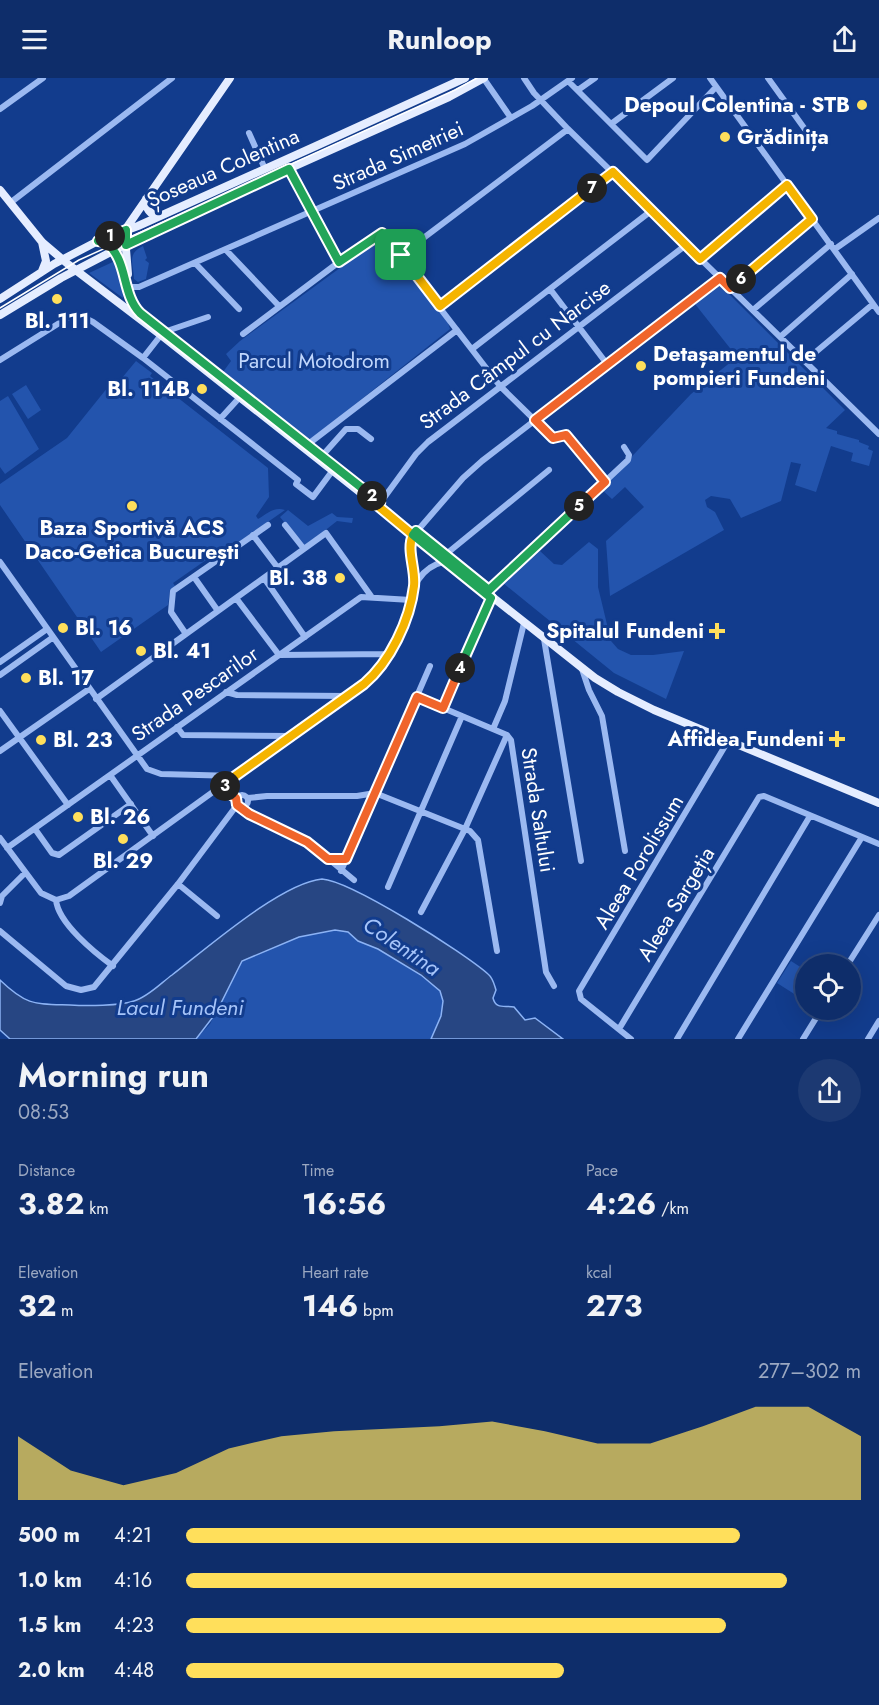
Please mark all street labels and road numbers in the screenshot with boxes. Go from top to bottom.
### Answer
street label: Strada Simetriei [328,114,468,198]
street label: Șoseaua Colentina [142,121,304,215]
street label: Strada Câmpul cu Narcise [413,273,617,437]
street label: Strada Pescarilor [125,639,265,749]
street label: Strada Saltului [513,745,563,875]
street label: Aleea Porolissum [587,789,691,935]
street label: Aleea Sargeția [630,841,722,967]

